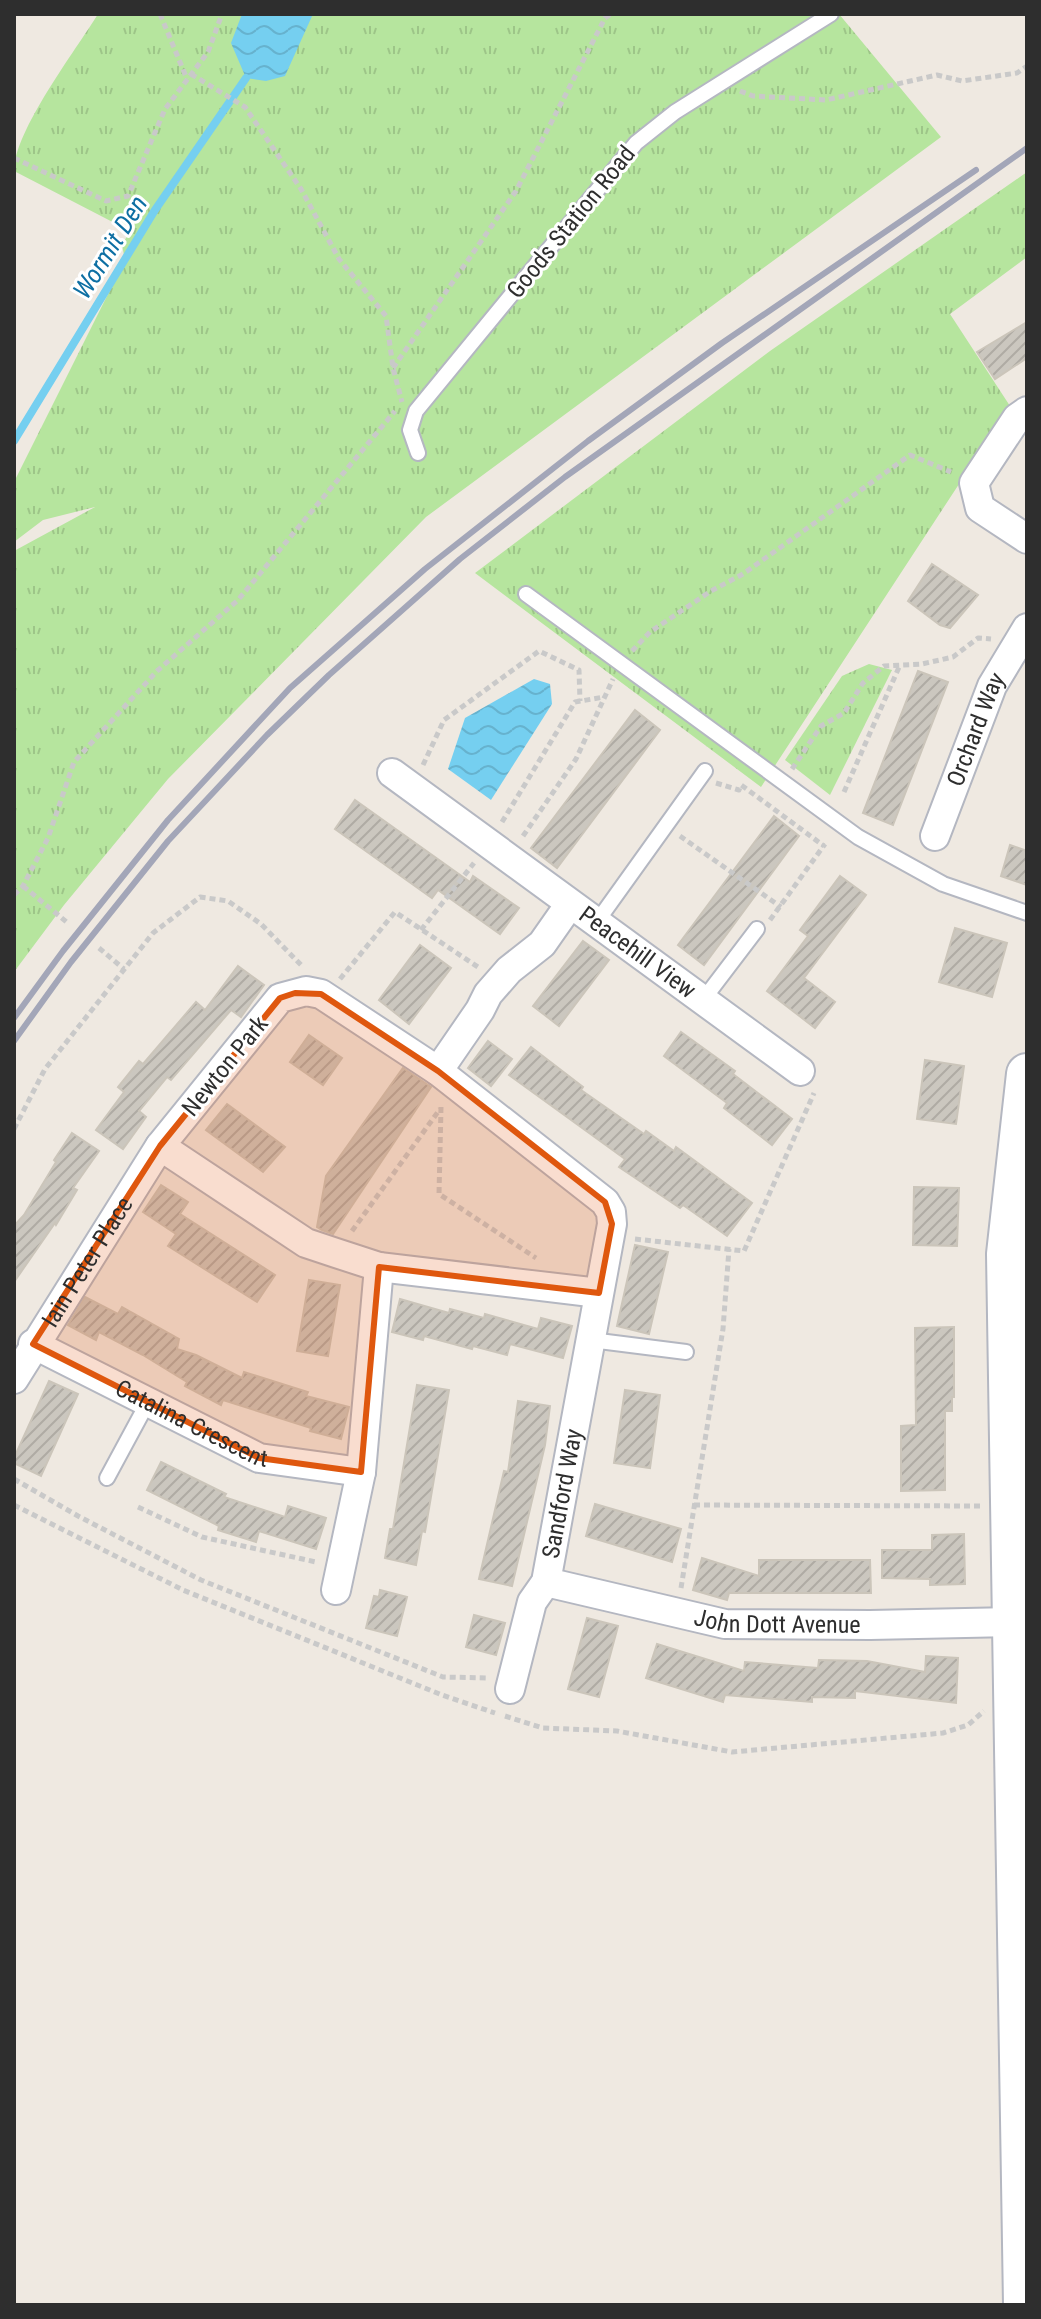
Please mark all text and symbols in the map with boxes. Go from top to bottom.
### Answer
street label: Goods Station Road [501,140,641,304]
water label: Wormit Den [67,190,153,304]
street label: Orchard Way [941,667,1011,790]
street label: Peacehill View [574,900,701,1004]
street label: Newton Park [176,1010,274,1122]
street label: Iain Peter Place [36,1192,139,1332]
street label: Catalina Crescent [111,1374,269,1473]
street label: Sandford Way [537,1427,588,1561]
street label: John Dott Avenue [691,1603,861,1639]

